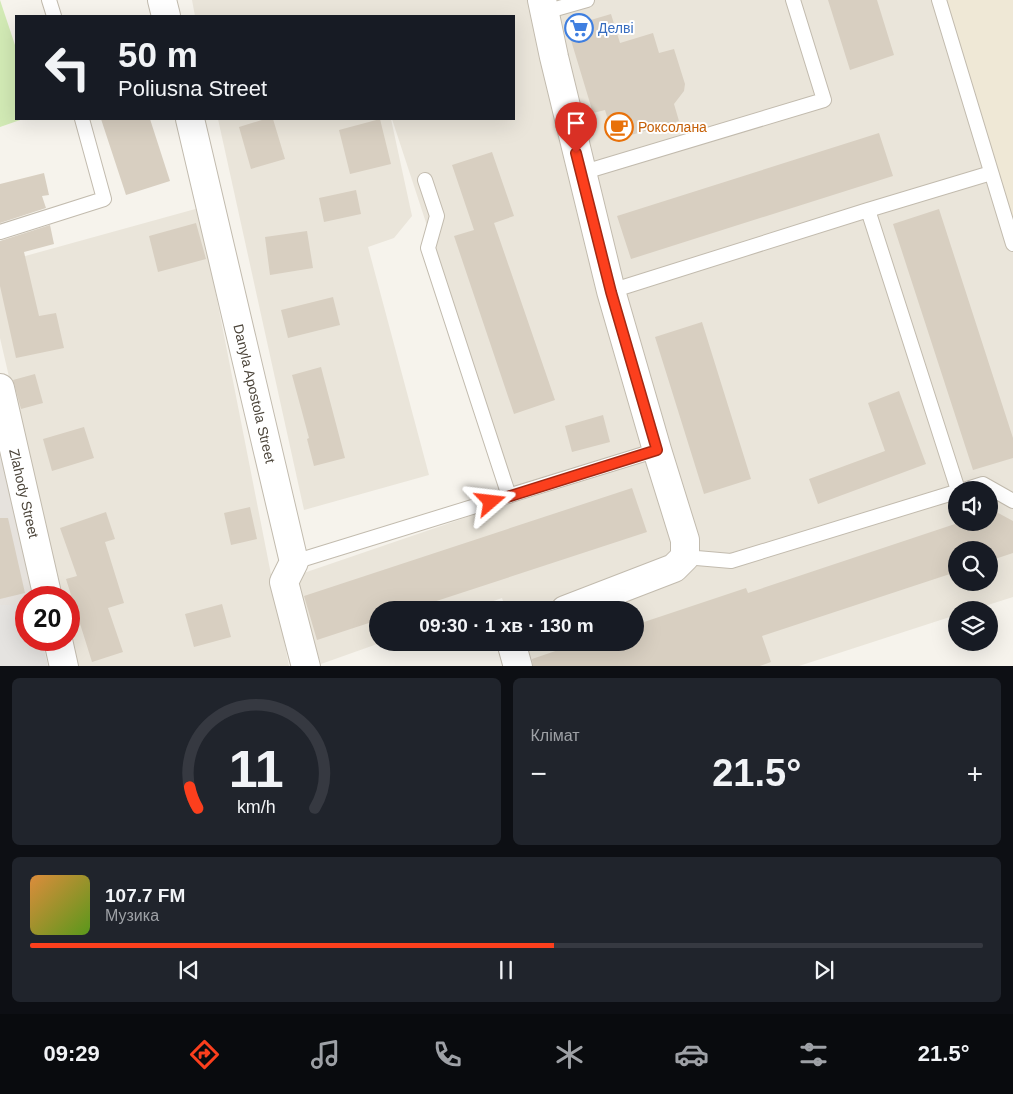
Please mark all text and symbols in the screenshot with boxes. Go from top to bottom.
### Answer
supermarket icon: Делві [564,13,594,43]
place label: Делві [598,20,634,36]
icon: left [35,35,100,100]
text: 50 m [118,35,198,74]
text: Poliusna Street [118,76,267,101]
pin [555,102,597,153]
icon: arrive [562,109,590,137]
cafe icon: Роксолана [604,112,634,142]
place label: Роксолана [638,119,707,135]
street label: Danyla Apostola Street [230,322,279,465]
street label: Zlahody Street [6,447,42,540]
position arrow [464,475,516,527]
map controls [948,481,998,651]
button: sound [948,481,998,531]
button: search [948,541,998,591]
speed limit sign: 20 [15,586,80,651]
button: layers [948,601,998,651]
text: 09:30 · 1 хв · 130 m [419,615,594,636]
text: Клімат [531,727,580,744]
text: 11 [229,740,284,798]
text: 21.5° [712,752,801,794]
text: − [531,758,547,789]
text: + [967,758,983,789]
text: km/h [237,797,276,817]
text: 107.7 FM [105,885,185,906]
text: Музика [105,907,159,924]
icon: previous [175,956,203,984]
icon: pause [492,956,520,984]
icon: next [810,956,838,984]
icon: directions [187,1037,222,1072]
icon: music [308,1037,343,1072]
icon: phone [430,1037,465,1072]
icon: climate [552,1037,587,1072]
icon: car [674,1037,709,1072]
icon: filters [796,1037,831,1072]
text: 09:29 [43,1041,100,1066]
text: 21.5° [918,1041,969,1066]

